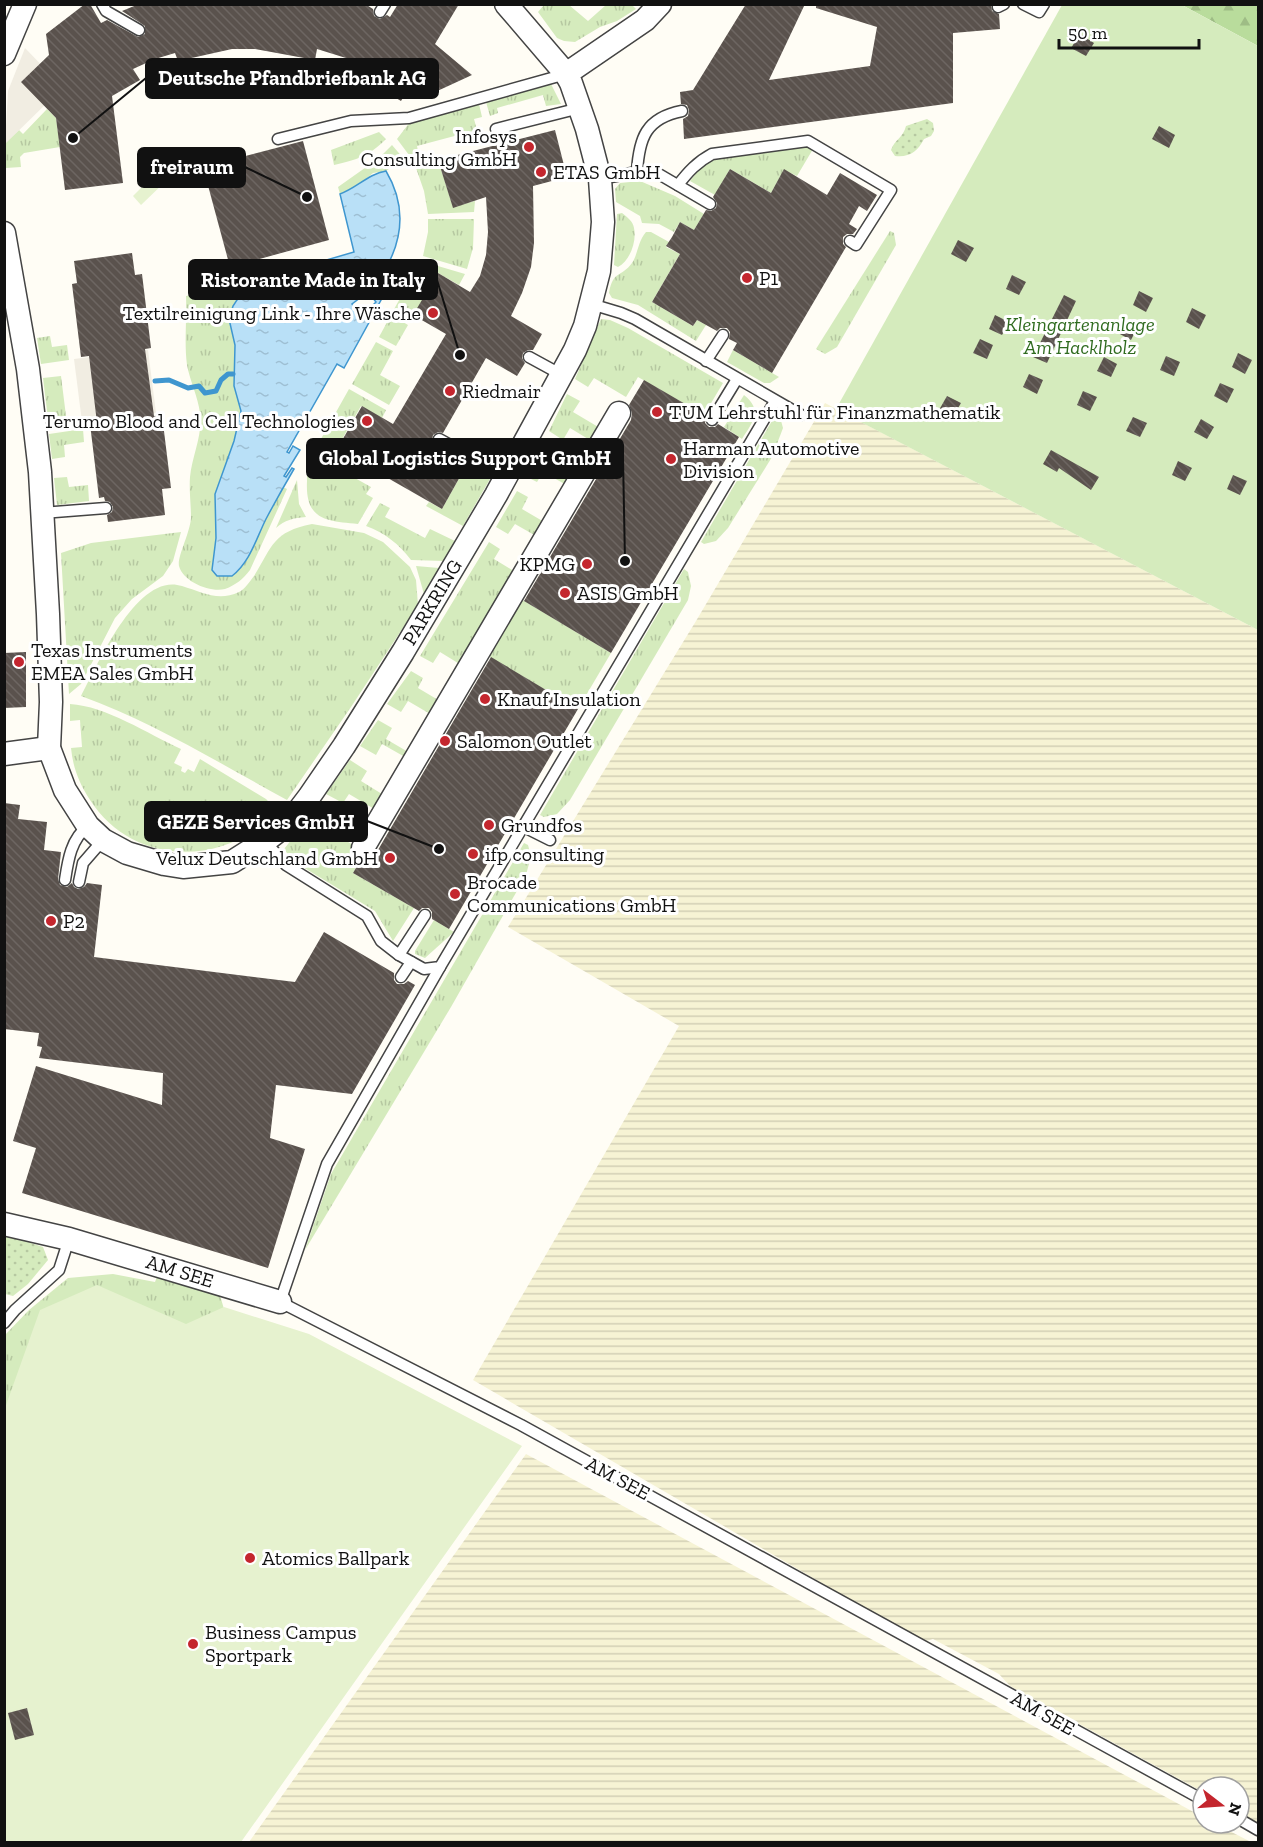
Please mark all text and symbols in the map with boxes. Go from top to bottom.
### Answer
scale bar [1059,12,1198,50]
text: 50 m [1068,22,1108,44]
callout: Deutsche Pfandbriefbank AG [146,59,438,98]
text: Deutsche Pfandbriefbank AG [158,65,426,90]
place label: Infosys Consulting GmbH [361,124,517,171]
marker: Infosys Consulting GmbH [522,140,536,154]
callout: freiraum [138,148,245,187]
text: freiraum [150,154,234,179]
place label: ETAS GmbH [553,160,661,184]
marker: ETAS GmbH [534,165,548,179]
callout: Ristorante Made in Italy [189,260,437,299]
place label: P1 [759,266,778,290]
text: Ristorante Made in Italy [201,267,425,292]
marker: P1 [740,271,754,285]
place label: Textilreinigung Link - Ihre Wäsche [123,301,421,325]
marker: Textilreinigung Link - Ihre Wäsche [426,306,440,320]
park label: Kleingartenanlage Am Hacklholz [1005,312,1155,359]
place label: Riedmair [462,379,541,403]
marker: Riedmair [443,384,457,398]
place label: TUM Lehrstuhl für Finanzmathematik [669,400,1001,424]
marker: TUM Lehrstuhl für Finanzmathematik [650,405,664,419]
place label: Terumo Blood and Cell Technologies [43,409,355,433]
marker: Terumo Blood and Cell Technologies [360,414,374,428]
place label: Harman Automotive Division [683,436,859,483]
callout: Global Logistics Support GmbH [307,439,623,478]
text: Global Logistics Support GmbH [319,445,611,470]
marker: Harman Automotive Division [664,452,678,466]
place label: KPMG [520,552,575,576]
street label: PARKRING [397,555,467,649]
marker: KPMG [580,557,594,571]
place label: ASIS GmbH [577,581,679,605]
marker: ASIS GmbH [558,586,572,600]
place label: Texas Instruments EMEA Sales GmbH [31,638,194,685]
marker: Texas Instruments EMEA Sales GmbH [12,655,26,669]
place label: Knauf Insulation [497,687,641,711]
marker: Knauf Insulation [478,692,492,706]
place label: Salomon Outlet [457,729,592,753]
marker: Salomon Outlet [438,734,452,748]
callout: GEZE Services GmbH [145,802,367,841]
text: GEZE Services GmbH [157,809,355,834]
place label: Grundfos [501,813,582,837]
marker: Grundfos [482,818,496,832]
place label: ifp consulting [485,842,604,866]
place label: Velux Deutschland GmbH [155,846,378,870]
marker: ifp consulting [466,847,480,861]
marker: Velux Deutschland GmbH [383,851,397,865]
place label: Brocade Communications GmbH [467,870,676,917]
marker: Brocade Communications GmbH [448,887,462,901]
place label: P2 [63,909,85,933]
marker: P2 [44,914,58,928]
street label: AM SEE [143,1249,217,1293]
street label: AM SEE [582,1451,654,1505]
place label: Atomics Ballpark [262,1546,410,1570]
marker: Atomics Ballpark [243,1551,257,1565]
place label: Business Campus Sportpark [205,1620,356,1667]
marker: Business Campus Sportpark [186,1637,200,1651]
street label: AM SEE [1007,1686,1079,1740]
north arrow [1191,1775,1251,1835]
text: N [1224,1801,1246,1818]

